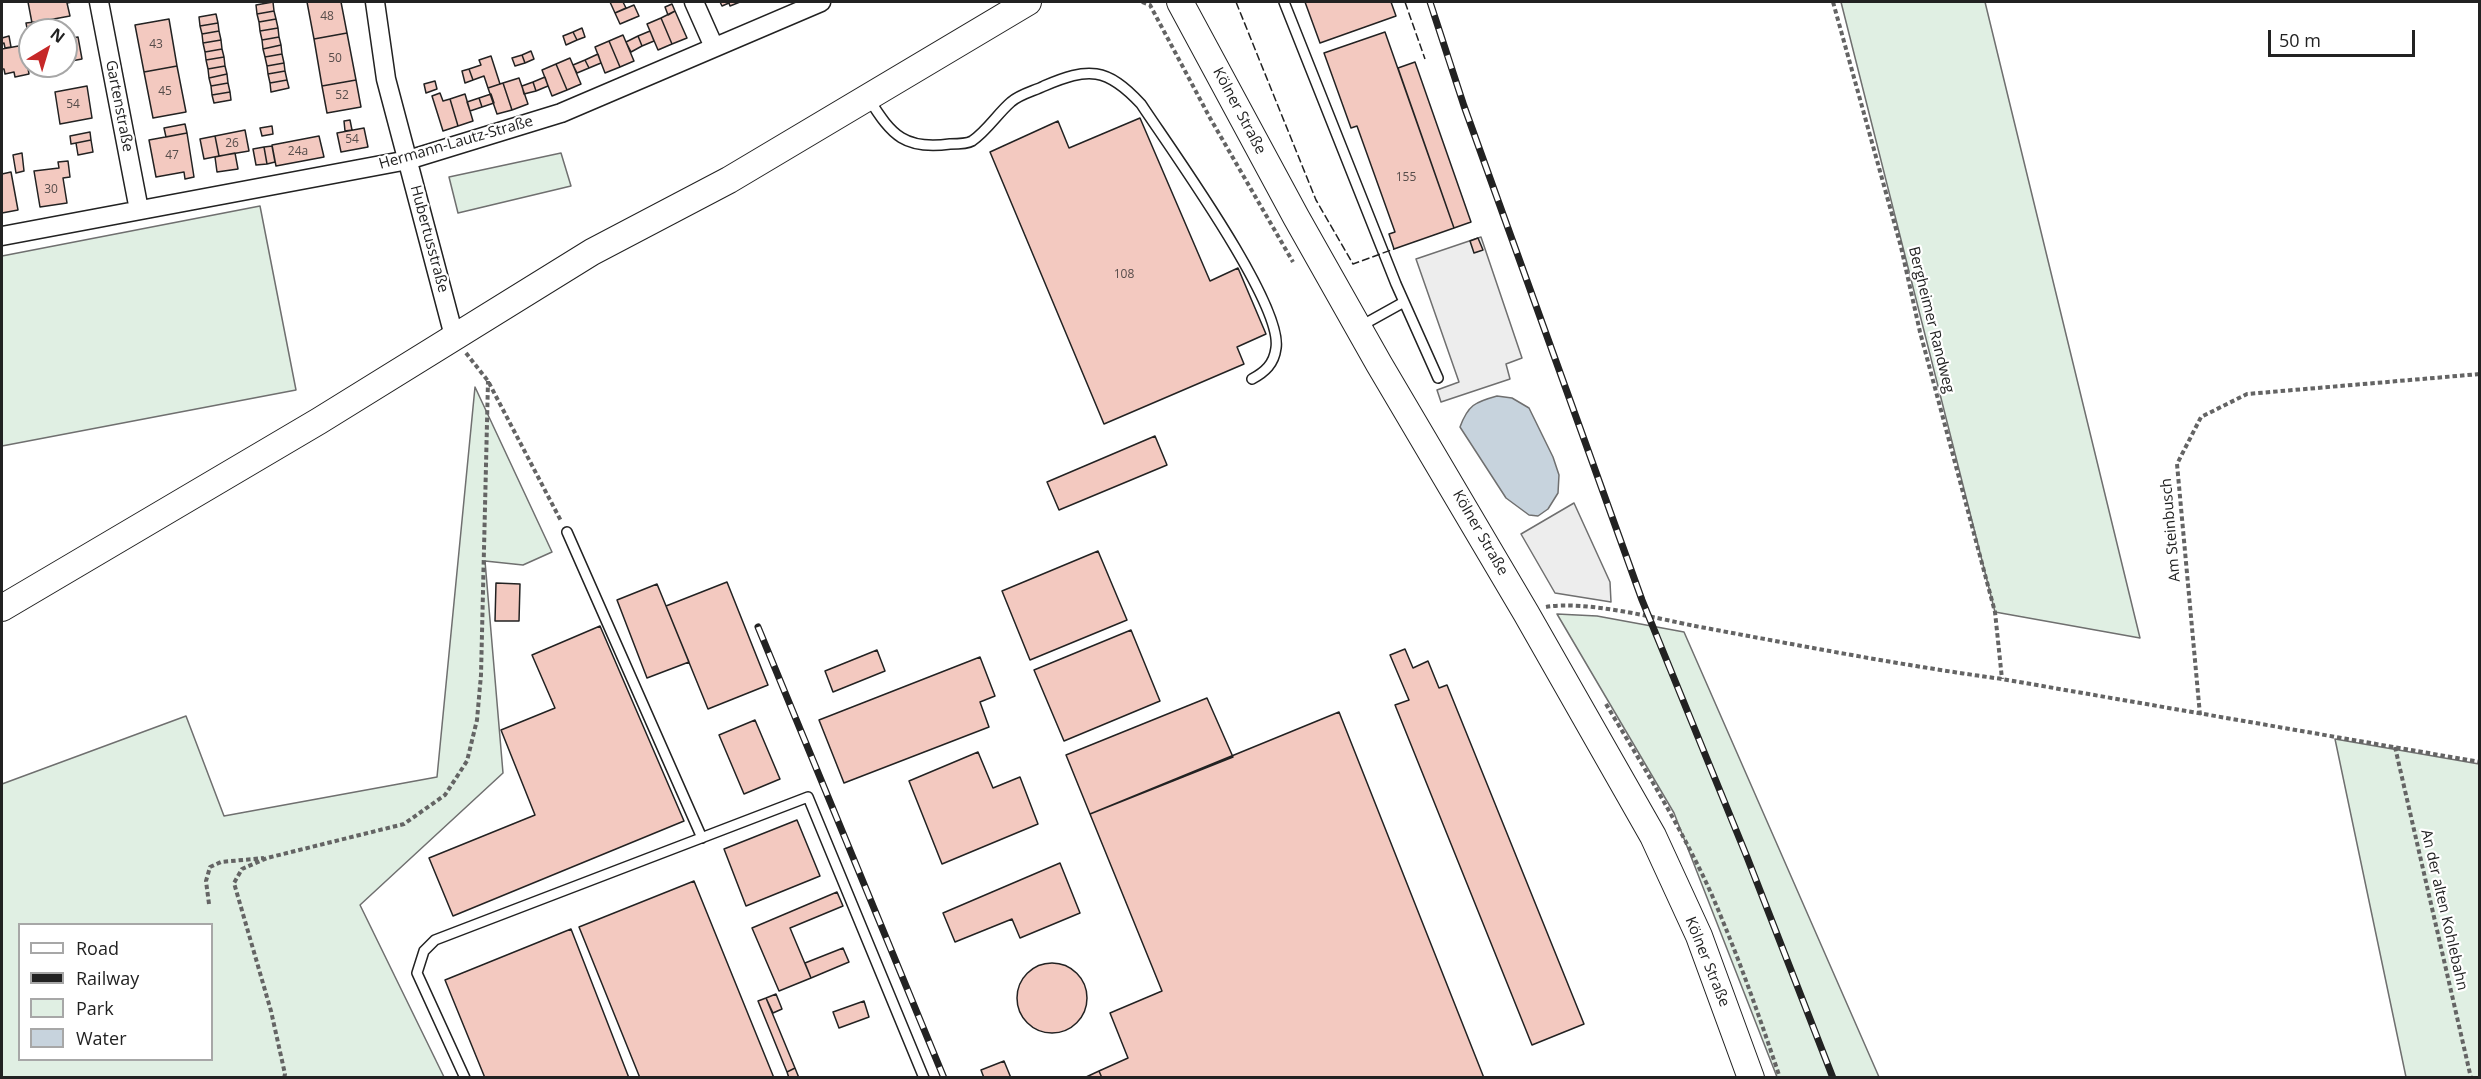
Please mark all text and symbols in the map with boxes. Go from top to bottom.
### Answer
house number: 48 [320,10,334,24]
north arrow [18,18,78,78]
scale bar [2271,18,2418,56]
text: N [46,23,70,48]
text: 50 m [2279,28,2321,52]
house number: 43 [149,38,163,52]
house number: 50 [328,52,342,66]
street label: Gartenstraße [101,59,137,153]
street label: Kölner Straße [1209,65,1269,157]
house number: 45 [158,85,172,99]
house number: 52 [335,89,349,103]
house number: 54 [66,98,80,112]
street label: Hermann-Lautz-Straße [377,112,535,174]
house number: 54 [345,133,359,147]
house number: 26 [225,137,239,151]
house number: 24a [288,145,308,159]
house number: 47 [165,149,179,163]
house number: 155 [1396,171,1416,185]
house number: 30 [44,183,58,197]
street label: Hubertusstraße [406,183,452,295]
street label: Bergheimer Randweg [1904,245,1958,395]
house number: 108 [1114,268,1134,282]
street label: Am Steinbusch [2157,477,2185,583]
street label: Kölner Straße [1448,487,1512,579]
street label: An der alten Kohlebahn [2417,828,2471,992]
street label: Kölner Straße [1681,914,1733,1010]
legend [18,923,213,1061]
text: Road [76,936,119,960]
text: Railway [76,966,139,990]
text: Park [76,996,114,1020]
text: Water [76,1026,127,1050]

